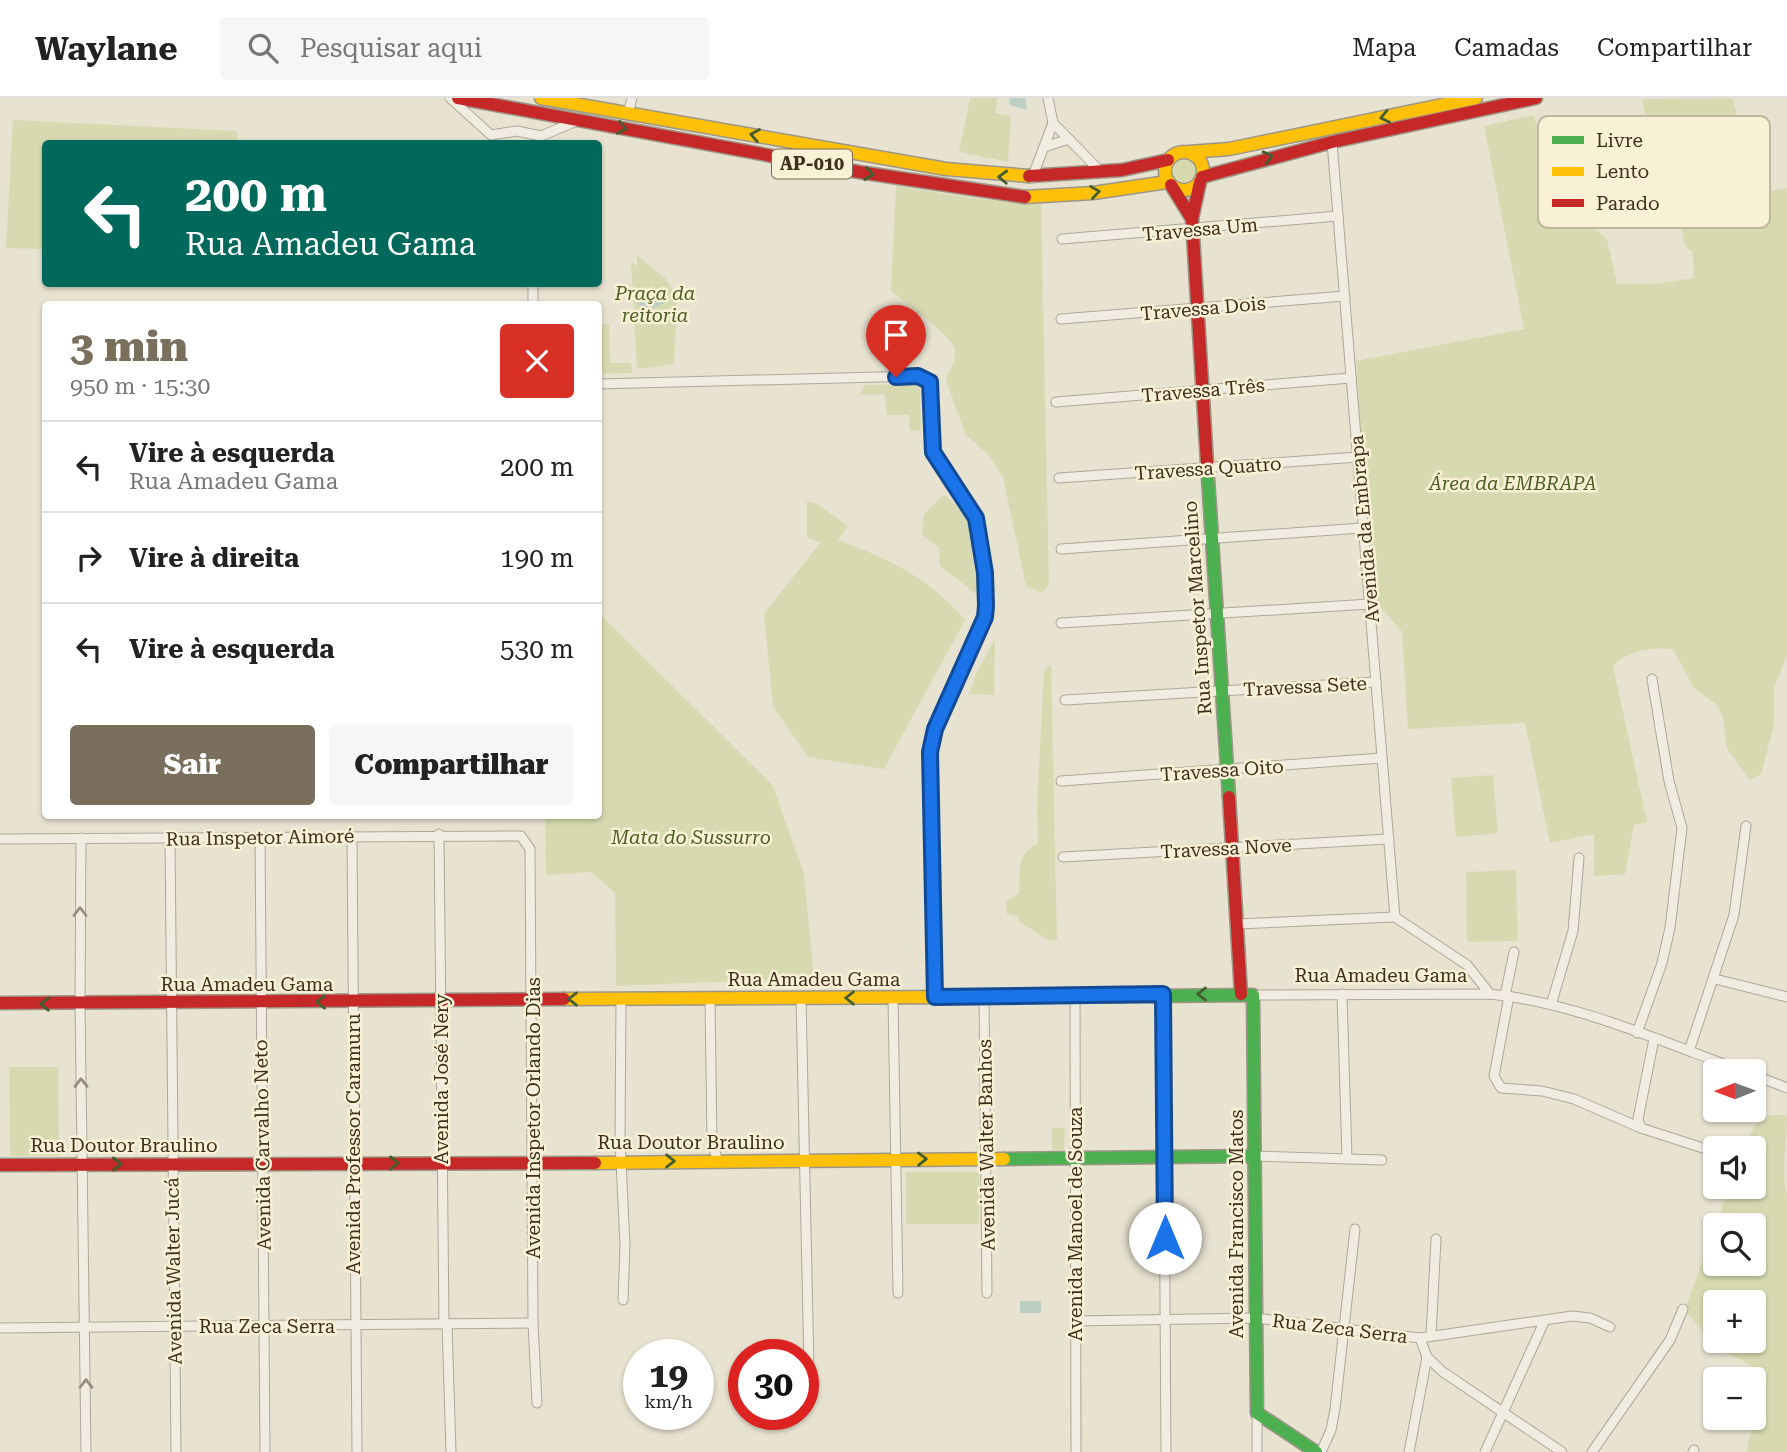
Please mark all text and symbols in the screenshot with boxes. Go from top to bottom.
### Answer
search box [220,17,710,80]
text: Waylane [35,29,178,68]
icon: search [244,29,282,67]
text: Pesquisar aqui [300,33,482,63]
text: Mapa [1352,34,1416,62]
text: Camadas [1454,34,1559,62]
text: Compartilhar [1597,34,1752,62]
one-way arrow [1379,108,1391,123]
legend [1538,116,1770,228]
one-way arrow [616,120,628,135]
one-way arrow [749,128,761,143]
text: Livre [1596,129,1643,152]
road number: AP-010 [772,150,852,178]
one-way arrow [1262,151,1274,166]
text: Lento [1596,160,1649,183]
text: 200 m [185,166,327,223]
one-way arrow [863,166,875,181]
icon: left [70,168,161,259]
one-way arrow [998,169,1009,184]
one-way arrow [1089,185,1101,200]
text: Parado [1596,192,1660,215]
street label: Travessa Um [1141,213,1259,246]
text: Rua Amadeu Gama [185,225,476,263]
park label: Praça da reitoria [614,282,695,327]
street label: Travessa Dois [1139,292,1267,325]
pin [866,305,926,377]
icon: arrive [877,316,915,354]
text: 3 min [70,322,188,371]
button: close [500,324,574,398]
text: 950 m · 15:30 [70,373,210,400]
street label: Travessa Três [1140,374,1266,407]
street label: Avenida da Embrapa [1345,433,1384,624]
text: Vire à esquerda [129,438,334,468]
icon: left [70,448,108,486]
text: 200 m [500,452,574,482]
street label: Travessa Quatro [1134,452,1282,485]
text: Rua Amadeu Gama [129,468,338,495]
park label: Área da EMBRAPA [1428,472,1597,495]
street label: Rua Inspetor Marcelino [1179,500,1216,716]
icon: right [70,539,108,577]
text: Vire à direita [129,543,299,573]
text: 190 m [500,543,574,573]
icon: left [70,630,108,668]
text: Vire à esquerda [129,634,334,664]
text: 530 m [500,634,574,664]
street label: Travessa Sete [1243,672,1367,701]
button: Sair [70,725,315,805]
button: Compartilhar [329,725,574,805]
street label: Travessa Oito [1160,755,1285,786]
street label: Rua Inspetor Aimoré [166,824,354,851]
park label: Mata do Sussurro [610,826,771,849]
street label: Travessa Nove [1160,834,1292,863]
one-way arrow [72,906,88,916]
street label: Rua Amadeu Gama [1295,964,1468,987]
street label: Rua Amadeu Gama [728,968,901,991]
street label: Rua Amadeu Gama [161,973,334,996]
street label: Avenida Inspetor Orlando Dias [522,977,545,1259]
one-way arrow [1196,986,1207,1002]
one-way arrow [844,990,854,1006]
one-way arrow [567,991,578,1007]
street label: Avenida José Nery [430,993,453,1164]
one-way arrow [315,994,326,1010]
one-way arrow [39,996,50,1011]
street label: Avenida Professor Caramuru [342,1013,365,1275]
street label: Avenida Carvalho Neto [249,1039,276,1251]
street label: Avenida Walter Banhos [973,1039,1000,1251]
north arrow [1703,1059,1766,1122]
map controls [1703,1059,1766,1430]
one-way arrow [73,1077,89,1088]
street label: Avenida Manoel de Souza [1064,1106,1087,1341]
street label: Avenida Francisco Matos [1225,1109,1248,1339]
street label: Rua Doutor Braulino [597,1131,785,1154]
street label: Rua Doutor Braulino [30,1134,218,1157]
button: sound [1703,1136,1766,1199]
one-way arrow [917,1152,928,1167]
one-way arrow [665,1153,676,1169]
one-way arrow [389,1155,399,1171]
one-way arrow [112,1156,123,1172]
street label: Avenida Walter Jucá [160,1177,187,1365]
position arrow [1128,1201,1202,1275]
button: search [1703,1213,1766,1276]
button: + [1703,1290,1766,1353]
street label: Rua Zeca Serra [1271,1309,1410,1348]
street label: Rua Zeca Serra [199,1315,336,1338]
speed limit sign: 30 [728,1339,819,1430]
text: 19 [649,1355,688,1396]
button: − [1703,1367,1766,1430]
one-way arrow [78,1378,94,1389]
text: km/h [644,1391,693,1412]

